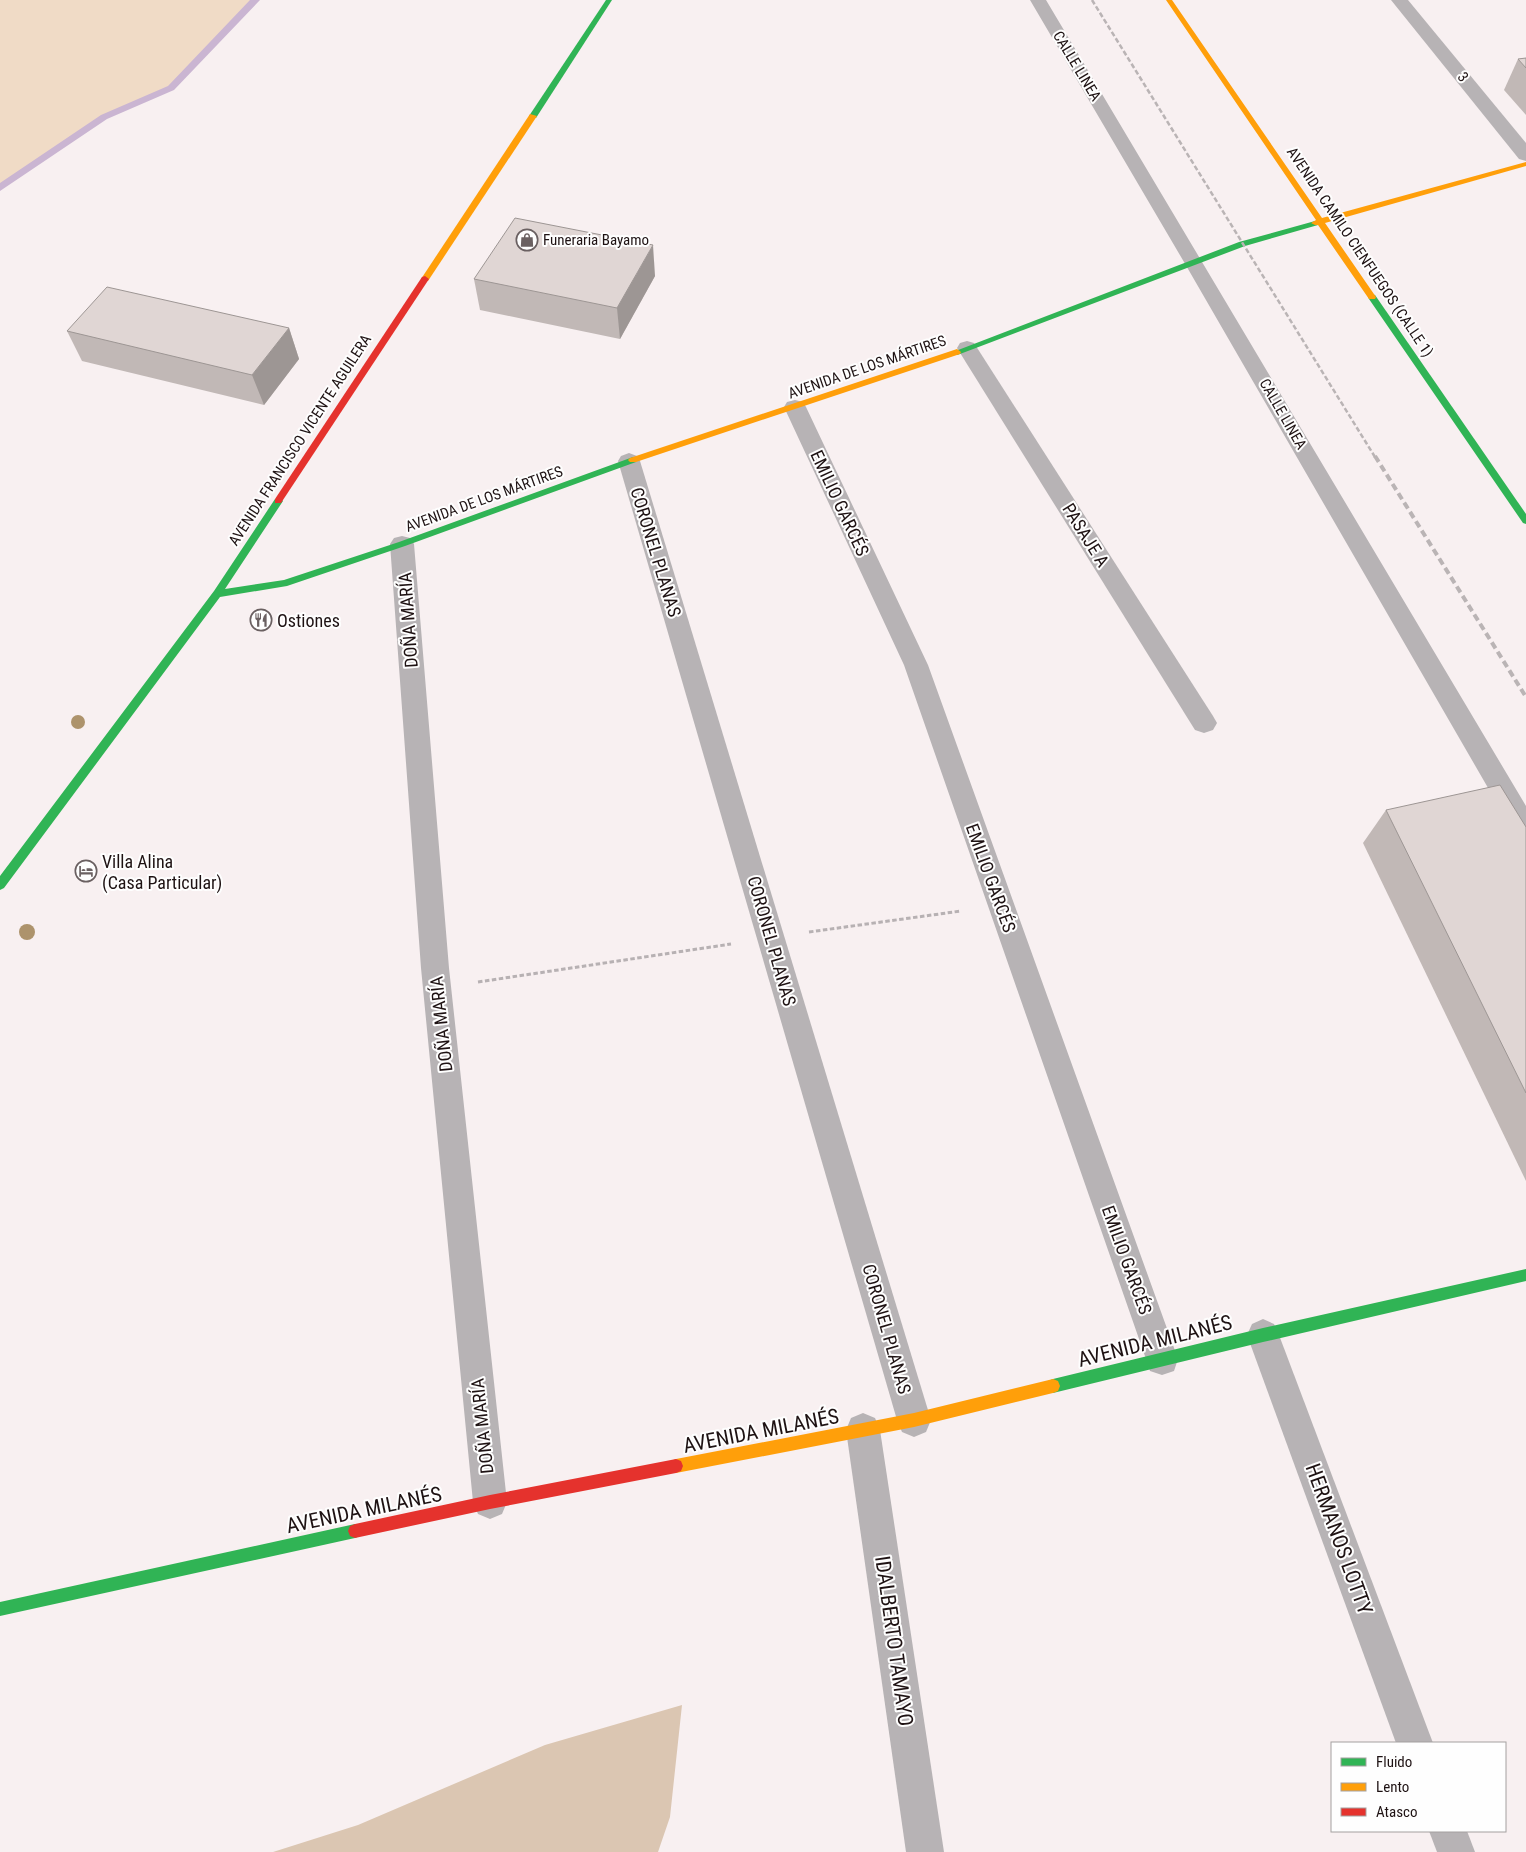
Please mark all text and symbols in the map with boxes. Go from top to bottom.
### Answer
street label: CALLE LINEA [1049,28,1105,105]
street label: 3 [1454,68,1472,86]
street label: AVENIDA CAMILO CIENFUEGOS (CALLE 1) [1283,144,1437,360]
shop icon: Funeraria Bayamo [515,228,539,252]
place label: Funeraria Bayamo [543,231,649,249]
street label: AVENIDA FRANCISCO VICENTE AGUILERA [225,331,375,549]
street label: AVENIDA DE LOS MÁRTIRES [786,331,949,403]
street label: CALLE LINEA [1256,375,1311,453]
street label: EMILIO GARCÉS [806,447,874,559]
street label: AVENIDA DE LOS MÁRTIRES [403,462,565,536]
street label: CORONEL PLANAS [626,485,686,619]
street label: PASAJE A [1058,499,1114,571]
street label: DOÑA MARÍA [394,571,422,668]
restaurant icon: Ostiones [249,608,273,632]
place label: Ostiones [277,610,340,631]
street label: EMILIO GARCÉS [962,821,1020,935]
place label: Villa Alina (Casa Particular) [102,851,222,894]
hotel icon: Villa Alina (Casa Particular) [74,859,98,883]
street label: CORONEL PLANAS [743,874,801,1008]
street label: DOÑA MARÍA [425,975,456,1073]
street label: EMILIO GARCÉS [1098,1203,1156,1317]
street label: CORONEL PLANAS [858,1262,916,1396]
street label: AVENIDA MILANÉS [1075,1310,1235,1372]
street label: DOÑA MARÍA [466,1377,497,1475]
street label: AVENIDA MILANÉS [681,1404,841,1458]
street label: HERMANOS LOTTY [1301,1460,1377,1618]
street label: AVENIDA MILANÉS [284,1482,444,1538]
street label: IDALBERTO TAMAYO [870,1554,918,1728]
legend [1331,1742,1506,1832]
text: Fluido [1376,1753,1412,1771]
text: Lento [1376,1778,1409,1796]
text: Atasco [1376,1803,1417,1821]

